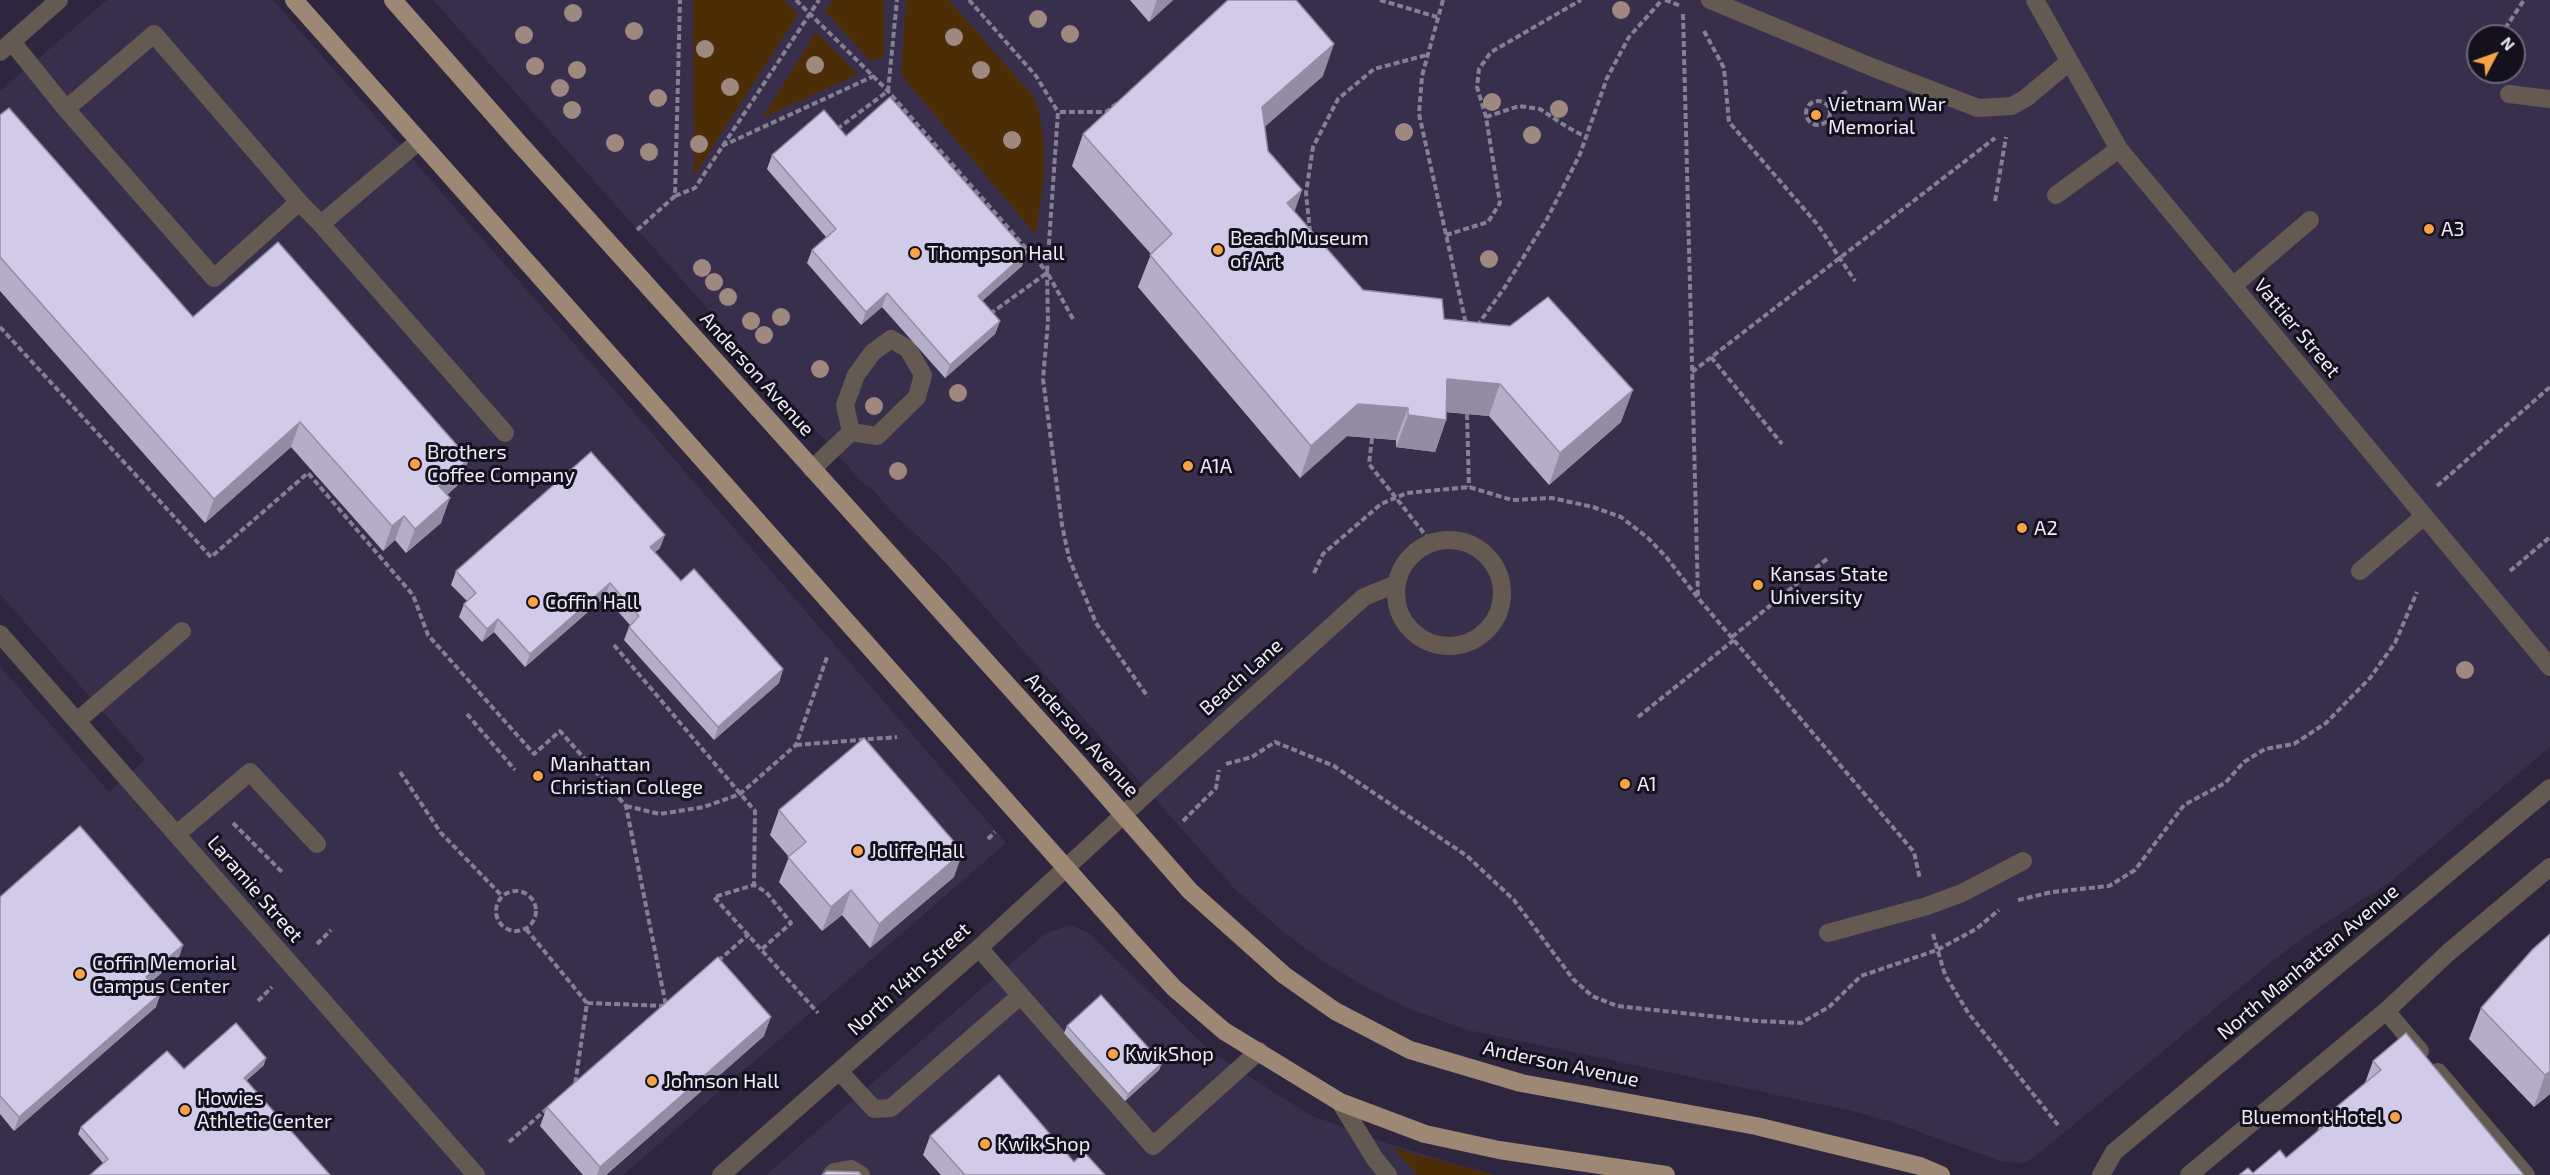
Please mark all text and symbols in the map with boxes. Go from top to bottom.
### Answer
north arrow [2466,24,2526,84]
text: N [2497,33,2519,54]
place label: Vietnam War Memorial [1828,92,1946,139]
marker: Vietnam War Memorial [1809,108,1823,122]
place label: A3 [2441,217,2465,241]
marker: A3 [2422,222,2436,236]
place label: Beach Museum of Art [1230,226,1369,273]
place label: Thompson Hall [927,241,1065,265]
marker: Beach Museum of Art [1211,243,1225,257]
marker: Thompson Hall [908,246,922,260]
street label: Vattier Street [2249,274,2345,382]
street label: Anderson Avenue [695,307,819,441]
place label: Brothers Coffee Company [427,440,575,487]
place label: A1A [1200,454,1232,478]
marker: Brothers Coffee Company [408,457,422,471]
marker: A1A [1181,459,1195,473]
place label: A2 [2034,516,2058,540]
marker: A2 [2015,521,2029,535]
place label: Kansas State University [1770,562,1888,609]
marker: Kansas State University [1751,578,1765,592]
place label: Coffin Hall [545,590,639,614]
marker: Coffin Hall [526,595,540,609]
street label: Beach Lane [1194,633,1288,721]
street label: Anderson Avenue [1020,668,1144,802]
place label: Manhattan Christian College [550,752,703,799]
marker: Manhattan Christian College [531,769,545,783]
place label: A1 [1637,772,1657,796]
marker: A1 [1618,777,1632,791]
street label: Laramie Street [202,831,308,947]
place label: Joliffe Hall [870,839,965,863]
marker: Joliffe Hall [851,844,865,858]
street label: North Manhattan Avenue [2212,879,2404,1045]
street label: North 14th Street [843,918,975,1040]
place label: Coffin Memorial Campus Center [92,951,236,998]
marker: Coffin Memorial Campus Center [73,967,87,981]
street label: Anderson Avenue [1481,1036,1641,1092]
place label: KwikShop [1125,1042,1214,1066]
marker: KwikShop [1106,1047,1120,1061]
place label: Johnson Hall [664,1069,779,1093]
marker: Johnson Hall [645,1074,659,1088]
place label: Howies Athletic Center [197,1086,332,1133]
marker: Howies Athletic Center [178,1103,192,1117]
place label: Bluemont Hotel [2241,1105,2383,1129]
marker: Bluemont Hotel [2388,1110,2402,1124]
place label: Kwik Shop [997,1132,1090,1156]
marker: Kwik Shop [978,1137,992,1151]

